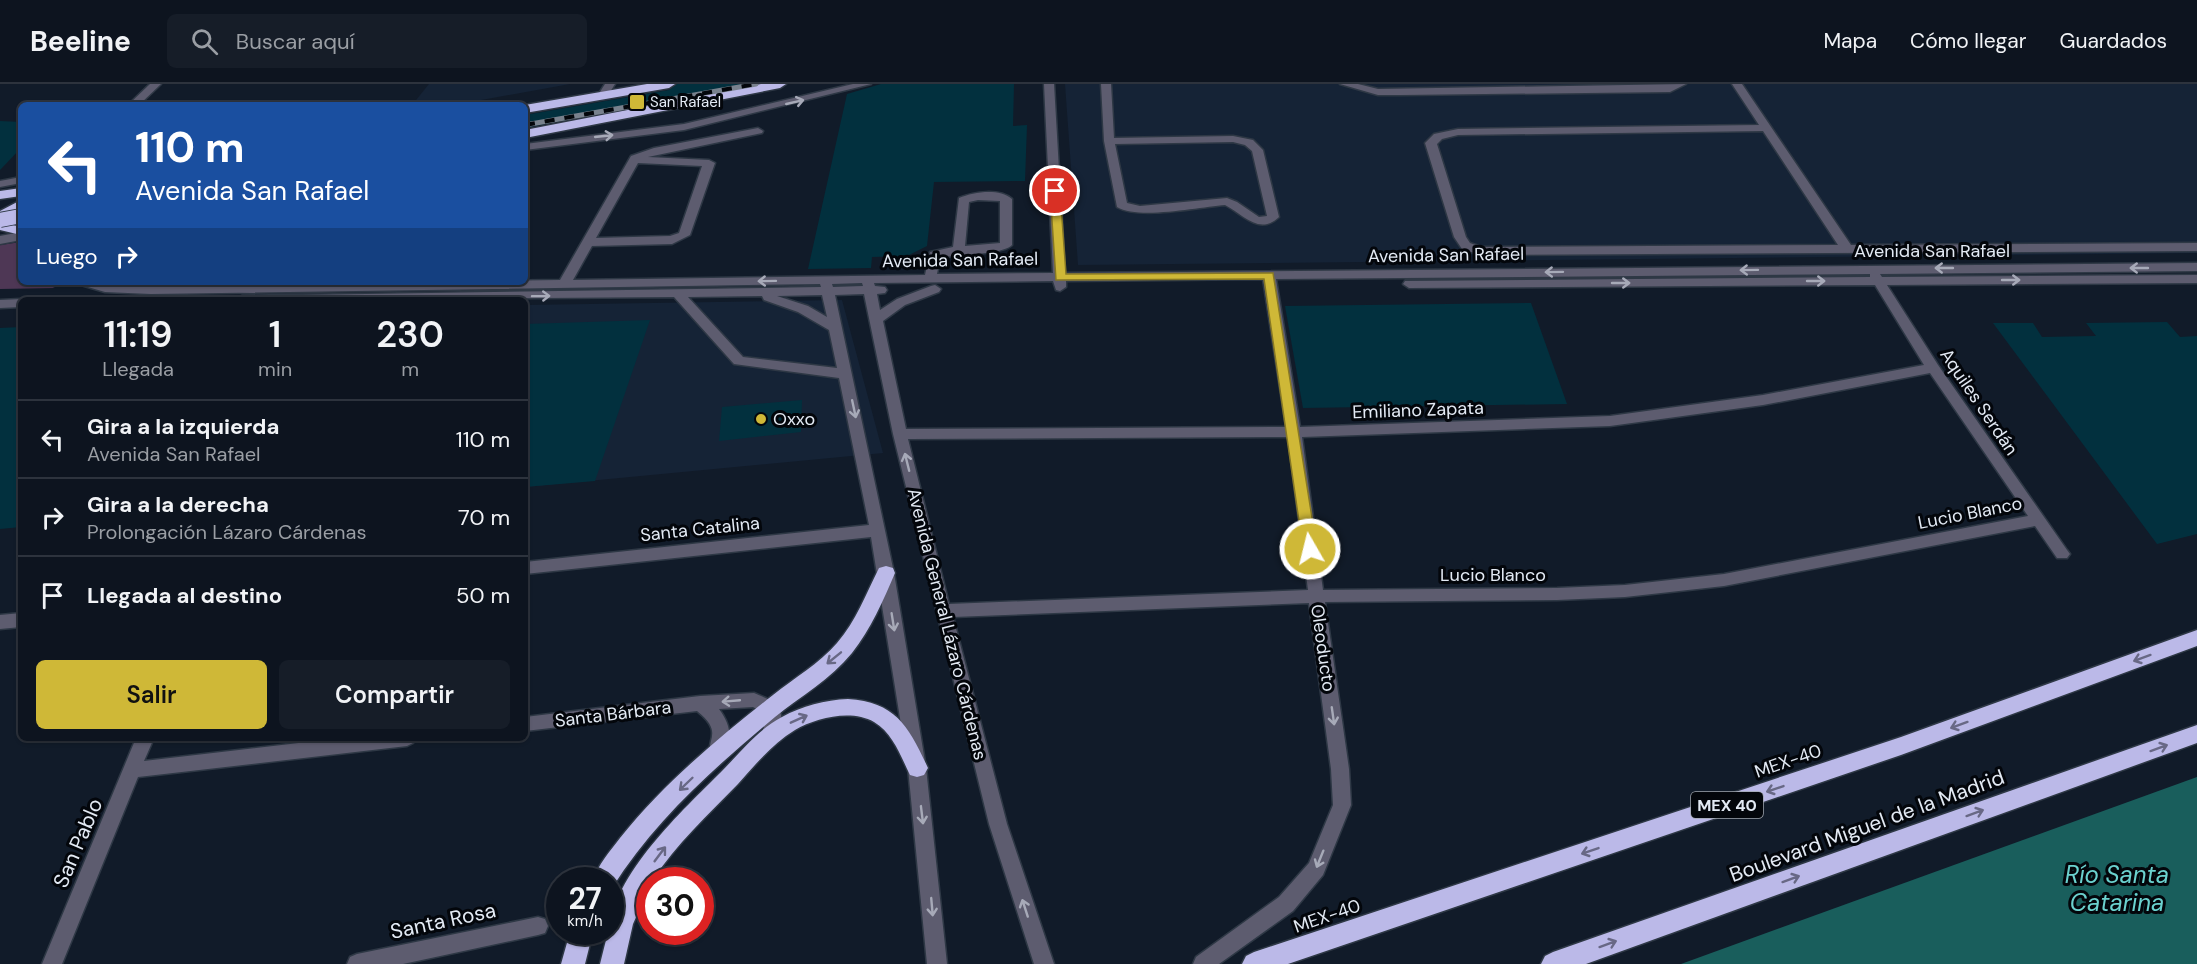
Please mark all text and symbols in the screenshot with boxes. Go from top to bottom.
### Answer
search box [167,14,587,68]
text: Beeline [30,23,131,60]
icon: search [188,25,221,58]
text: Buscar aquí [236,27,355,56]
text: Mapa [1823,27,1877,55]
text: Cómo llegar [1910,27,2027,55]
text: Guardados [2060,27,2167,55]
place label: San Rafael [650,92,721,112]
marker: San Rafael [628,93,646,111]
one-way arrow [786,96,805,108]
text: 110 m [135,120,245,175]
icon: left [36,126,114,204]
one-way arrow [593,131,613,142]
pin [1029,165,1080,216]
text: Avenida San Rafael [135,173,369,208]
icon: arrive [1038,174,1071,207]
street label: Avenida San Rafael [1854,239,2010,263]
icon: right [110,240,143,273]
text: Luego [36,242,98,271]
street label: Avenida San Rafael [1368,242,1524,268]
street label: Avenida San Rafael [882,247,1038,273]
one-way arrow [1934,262,1954,274]
one-way arrow [2129,262,2149,274]
one-way arrow [1739,264,1759,276]
one-way arrow [1544,266,1564,278]
one-way arrow [2001,274,2021,286]
one-way arrow [757,275,777,287]
one-way arrow [1806,275,1826,287]
one-way arrow [1611,277,1631,289]
one-way arrow [530,290,550,301]
text: 11:19 [104,311,173,358]
text: 1 [269,311,281,358]
text: 230 [376,311,444,358]
street label: Aquiles Serdán [1934,344,2024,460]
text: Llegada [102,356,174,382]
text: min [258,356,292,382]
text: m [401,356,419,382]
street label: Emiliano Zapata [1352,396,1484,424]
one-way arrow [848,400,860,419]
place label: Oxxo [773,407,815,431]
text: Gira a la izquierda [87,412,279,441]
marker: Oxxo [754,412,768,426]
icon: left [36,423,69,456]
text: 110 m [456,425,510,454]
text: Avenida San Rafael [87,441,261,467]
one-way arrow [900,453,912,472]
street label: Avenida General Lázaro Cárdenas [902,486,992,762]
text: Gira a la derecha [87,490,269,519]
street label: Lucio Blanco [1916,491,2024,535]
icon: right [36,501,69,534]
text: 70 m [458,503,510,532]
street label: Santa Catalina [639,511,761,547]
position arrow [1278,517,1342,581]
text: Prolongación Lázaro Cárdenas [87,519,366,545]
street label: Lucio Blanco [1440,563,1546,587]
icon: arrive [36,579,69,612]
text: Llegada al destino [87,581,282,610]
text: 50 m [456,581,510,610]
street label: Oleoducto [1305,603,1341,693]
one-way arrow [888,611,899,631]
one-way arrow [826,651,842,664]
one-way arrow [2133,654,2152,665]
button: Salir [36,660,267,729]
button: Compartir [279,660,510,729]
street label: Santa Bárbara [553,695,673,733]
one-way arrow [721,696,741,707]
one-way arrow [1327,706,1338,726]
one-way arrow [789,713,807,724]
one-way arrow [1950,721,1969,732]
street label: MEX-40 [1751,738,1825,784]
one-way arrow [2149,741,2167,752]
street label: Boulevard Miguel de la Madrid [1726,763,2008,889]
one-way arrow [678,777,693,792]
one-way arrow [1766,784,1785,795]
road number: MEX 40 [1691,792,1763,818]
street label: San Pablo [47,794,109,892]
one-way arrow [917,804,928,824]
one-way arrow [1965,807,1984,818]
one-way arrow [653,846,666,862]
one-way arrow [1581,846,1600,857]
one-way arrow [1314,849,1325,868]
water label: Río Santa Catarina [2065,859,2169,918]
speed limit sign: 30 [636,867,714,945]
one-way arrow [1781,872,1800,883]
text: 27 [568,879,602,918]
street label: MEX-40 [1290,893,1364,939]
street label: Santa Rosa [388,896,498,946]
one-way arrow [927,897,938,916]
one-way arrow [1019,899,1030,918]
text: km/h [567,911,603,931]
one-way arrow [1598,938,1617,949]

